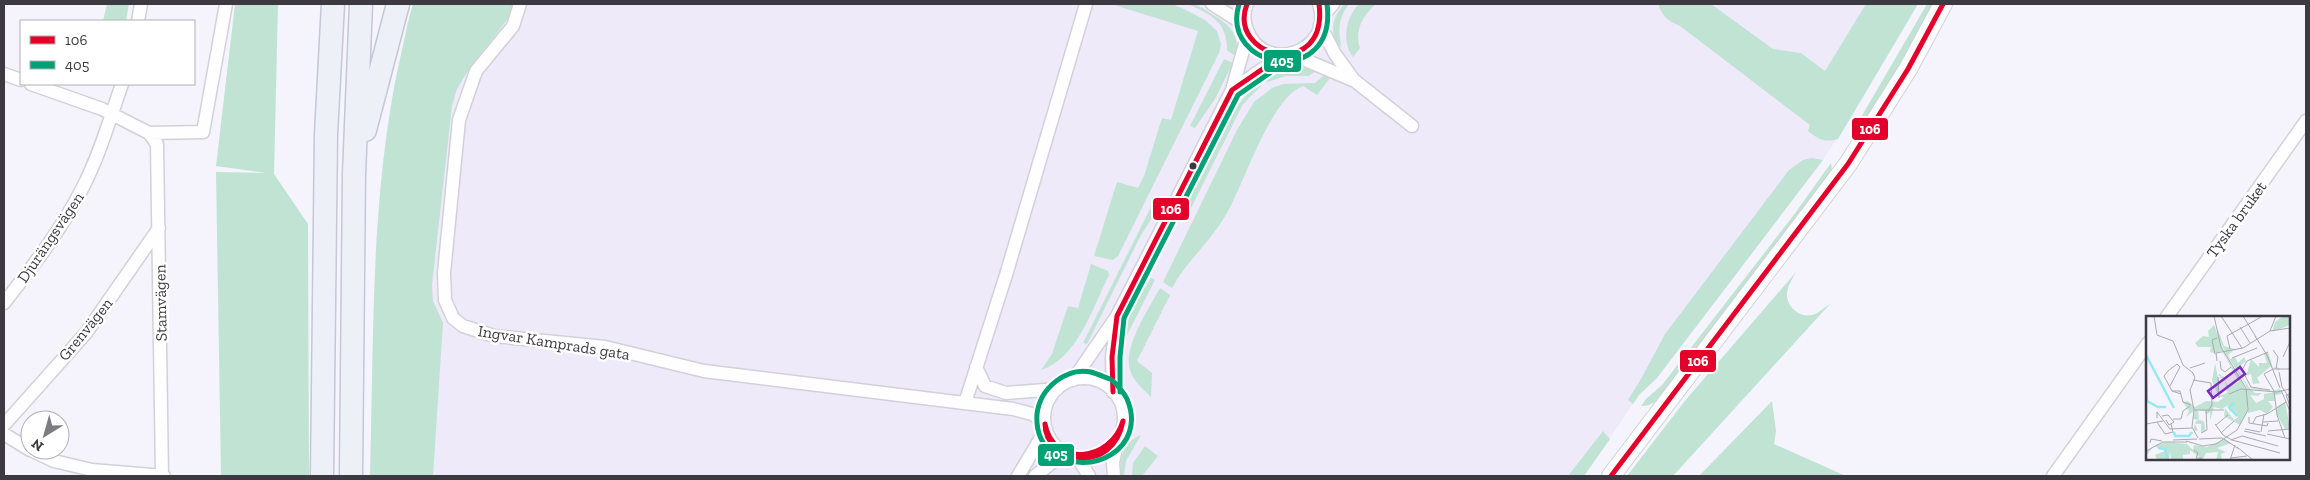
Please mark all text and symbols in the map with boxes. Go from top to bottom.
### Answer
legend [20,20,195,85]
text: 106 [65,31,87,49]
line badge: 405 [1263,49,1302,73]
text: 405 [1270,53,1294,70]
text: 405 [65,56,90,74]
line badge: 106 [1851,117,1889,141]
text: 106 [1859,121,1881,138]
unlabelled marker [1188,161,1198,171]
street label: Tyska bruket [2202,177,2271,261]
street label: Djurängsvägen [13,188,88,286]
line badge: 106 [1152,197,1190,221]
text: 106 [1160,201,1182,218]
street label: Stamvägen [150,264,171,342]
street label: Grenvägen [54,293,117,365]
inset map [2146,316,2290,460]
street label: Ingvar Kamprads gata [477,321,632,364]
line badge: 106 [1679,349,1717,373]
text: 106 [1687,353,1709,370]
north arrow [20,410,70,460]
text: N [28,435,47,455]
line badge: 405 [1037,443,1075,467]
text: 405 [1044,446,1068,463]

